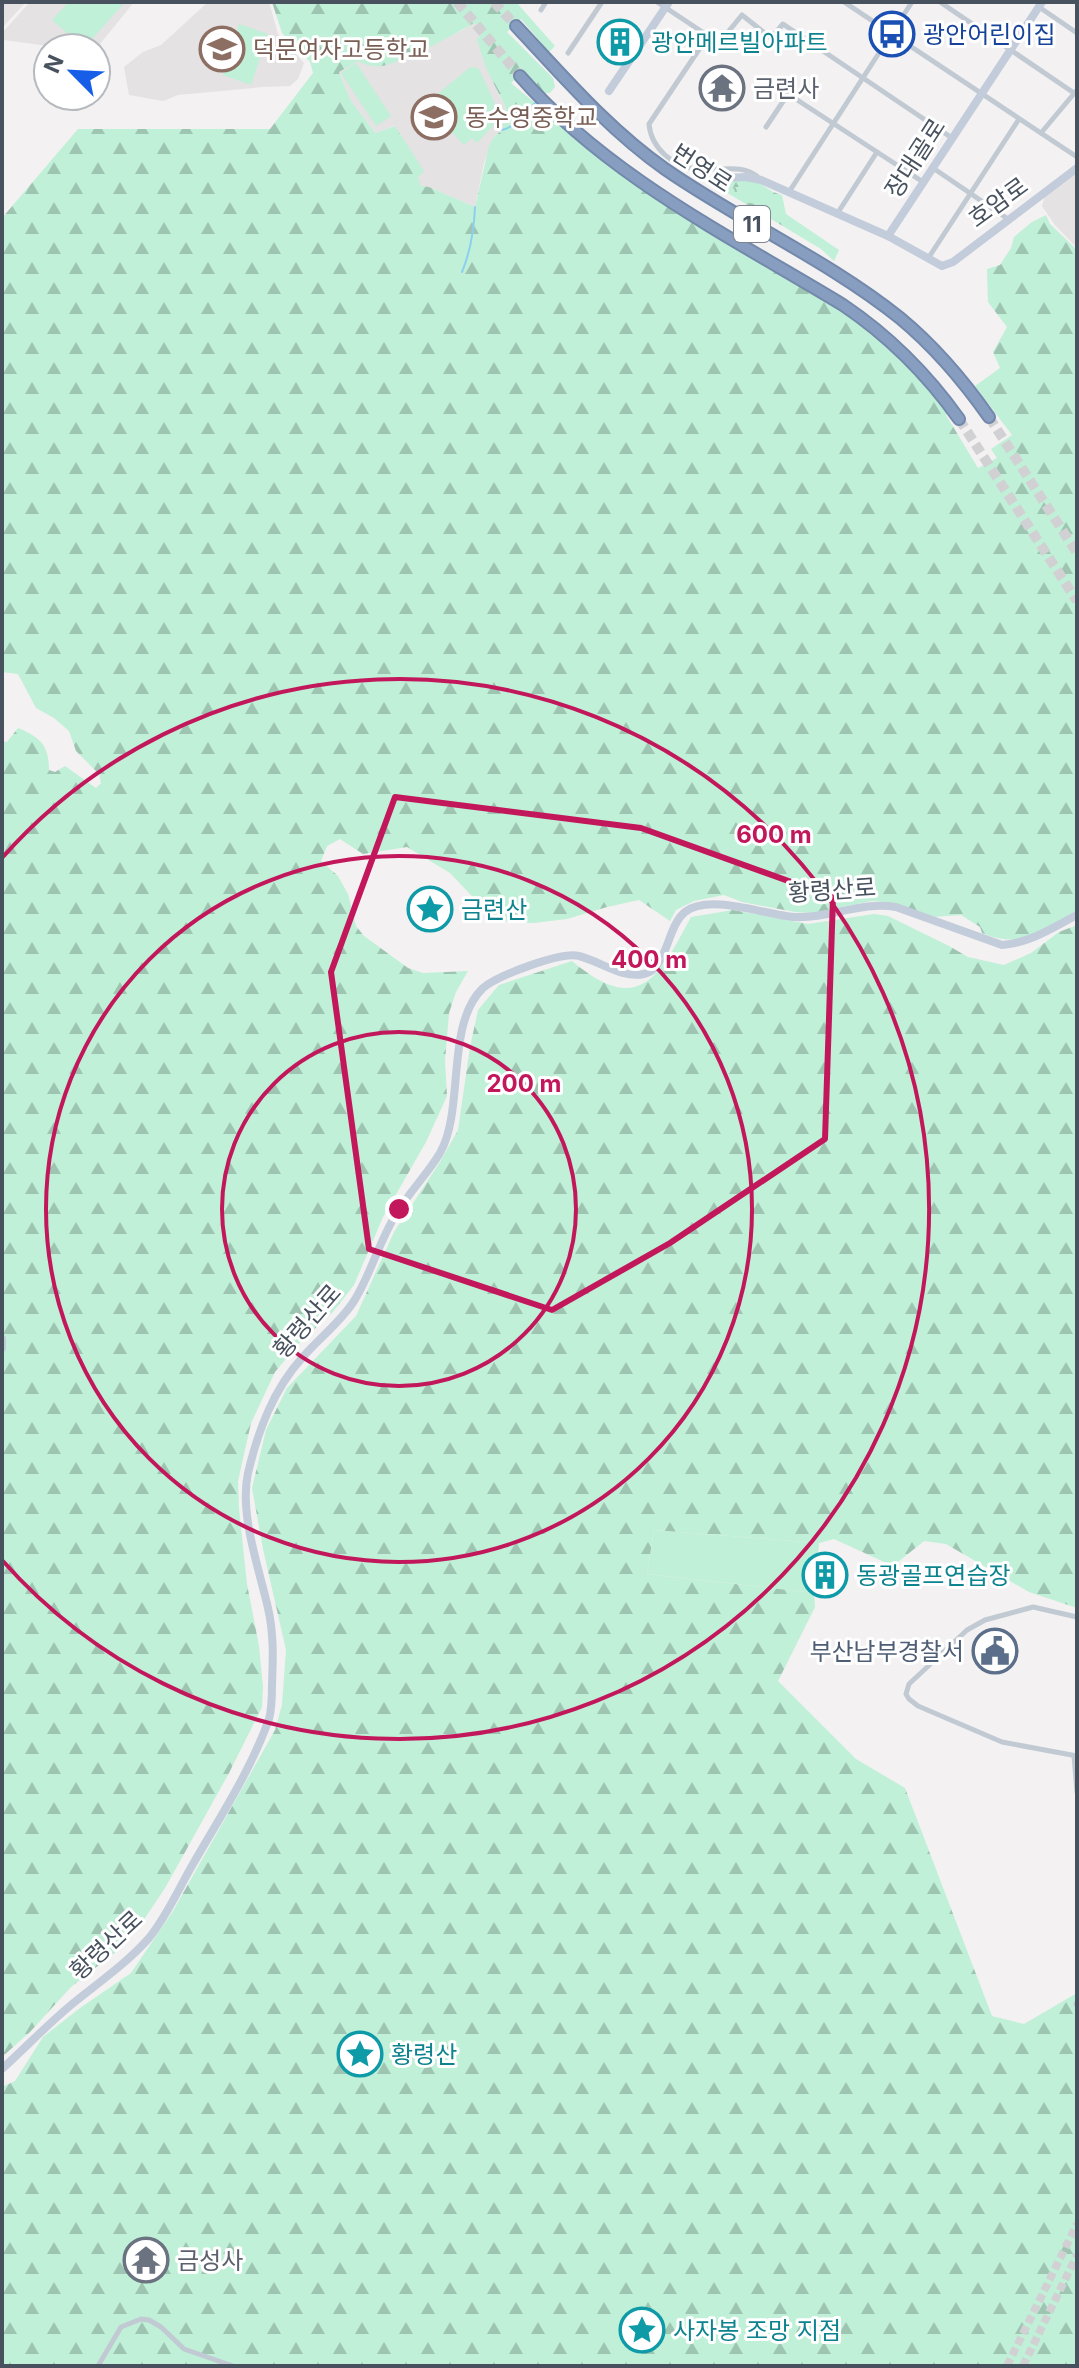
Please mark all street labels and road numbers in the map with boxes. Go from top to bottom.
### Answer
street label: 장대골로 [879,113,951,203]
street label: 번영로 [666,138,738,198]
street label: 호암로 [963,171,1033,233]
road number: 11 [734,206,770,242]
street label: 황령산로 [787,872,877,908]
street label: 황령산로 [267,1278,347,1364]
street label: 황령산로 [64,1904,148,1986]

